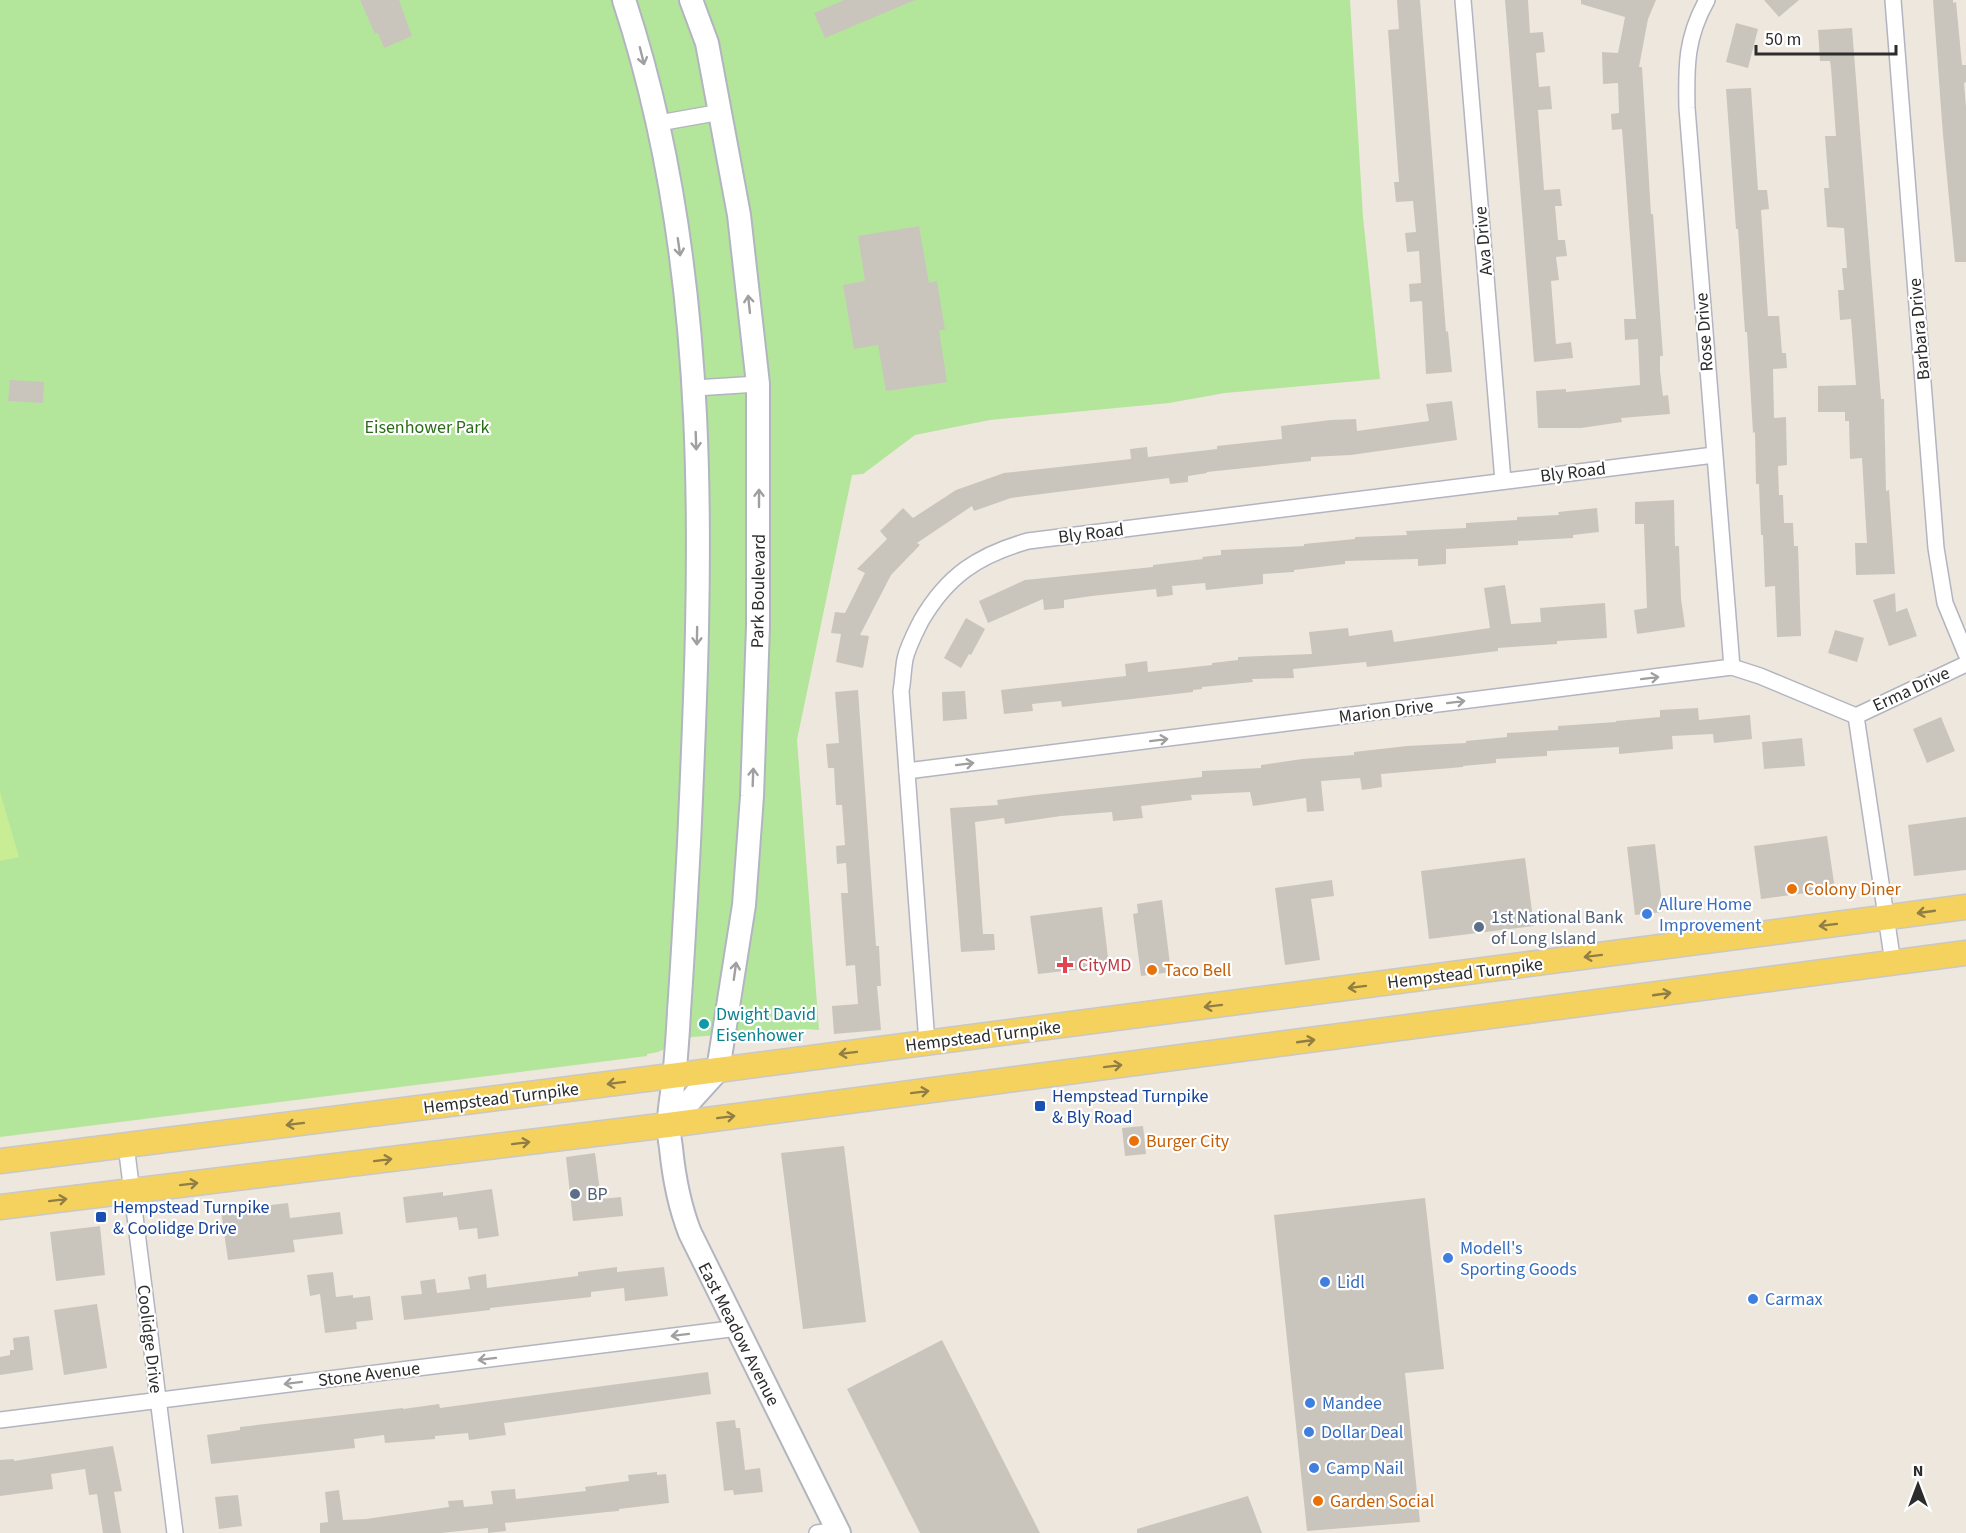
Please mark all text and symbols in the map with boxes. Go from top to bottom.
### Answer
scale bar [1756,18,1896,56]
text: 50 m [1765,27,1801,52]
one-way arrow [636,46,648,65]
street label: Ava Drive [1468,205,1499,277]
one-way arrow [674,237,685,256]
street label: Barbara Drive [1903,277,1936,381]
street label: Rose Drive [1689,292,1720,372]
one-way arrow [743,294,754,314]
park label: Eisenhower Park [364,415,490,440]
one-way arrow [691,431,702,450]
street label: Bly Road [1539,456,1607,489]
one-way arrow [753,489,765,509]
street label: Bly Road [1057,517,1125,550]
street label: Park Boulevard [745,534,772,648]
one-way arrow [691,625,703,645]
street label: Erma Drive [1869,661,1954,718]
one-way arrow [1639,672,1659,683]
street label: Marion Drive [1337,693,1435,730]
one-way arrow [1446,696,1466,707]
one-way arrow [1148,734,1168,745]
one-way arrow [955,758,974,769]
one-way arrow [747,768,758,788]
place label: Colony Diner [1804,877,1902,902]
marker: Colony Diner [1785,882,1799,896]
place label: Allure Home Improvement [1659,892,1761,938]
place label: 1st National Bank of Long Island [1491,905,1623,951]
marker: Allure Home Improvement [1640,907,1654,921]
one-way arrow [1917,907,1937,918]
marker: 1st National Bank of Long Island [1472,920,1486,934]
one-way arrow [1819,920,1839,931]
one-way arrow [1584,951,1604,962]
street label: Hempstead Turnpike [1386,952,1544,995]
place label: CityMD [1078,953,1131,978]
marker: CityMD [1056,956,1074,974]
place label: Taco Bell [1164,958,1231,983]
one-way arrow [729,962,740,981]
marker: Taco Bell [1145,963,1159,977]
one-way arrow [1347,982,1367,993]
one-way arrow [1651,989,1671,1000]
one-way arrow [1204,1000,1223,1011]
place label: Dwight David Eisenhower [716,1002,816,1048]
street label: Hempstead Turnpike [904,1015,1062,1058]
marker: Dwight David Eisenhower [697,1017,711,1031]
one-way arrow [1296,1035,1316,1046]
one-way arrow [838,1048,858,1059]
one-way arrow [1103,1061,1123,1072]
street label: Hempstead Turnpike [422,1077,580,1120]
one-way arrow [607,1078,627,1089]
place label: Hempstead Turnpike & Bly Road [1052,1084,1209,1130]
one-way arrow [909,1086,929,1097]
marker: Hempstead Turnpike & Bly Road [1033,1099,1047,1113]
one-way arrow [716,1111,736,1122]
one-way arrow [285,1119,305,1130]
place label: Burger City [1146,1129,1230,1154]
marker: Burger City [1127,1134,1141,1148]
one-way arrow [511,1137,531,1148]
one-way arrow [372,1154,392,1165]
one-way arrow [179,1178,199,1189]
place label: BP [587,1182,608,1207]
marker: BP [568,1187,582,1201]
one-way arrow [48,1194,67,1205]
place label: Hempstead Turnpike & Coolidge Drive [113,1195,270,1241]
marker: Hempstead Turnpike & Coolidge Drive [94,1210,108,1224]
place label: Modell's Sporting Goods [1460,1236,1577,1282]
marker: Modell's Sporting Goods [1441,1251,1455,1265]
street label: East Meadow Avenue [692,1258,786,1410]
place label: Lidl [1337,1270,1365,1295]
marker: Lidl [1318,1275,1332,1289]
street label: Coolidge Drive [130,1283,169,1395]
place label: Carmax [1765,1287,1823,1312]
marker: Carmax [1746,1292,1760,1306]
one-way arrow [671,1330,691,1341]
one-way arrow [477,1354,497,1365]
street label: Stone Avenue [317,1356,422,1393]
one-way arrow [284,1378,304,1389]
place label: Mandee [1322,1391,1382,1416]
marker: Mandee [1303,1396,1317,1410]
place label: Dollar Deal [1321,1420,1403,1445]
marker: Dollar Deal [1302,1425,1316,1439]
north arrow [1888,1455,1948,1515]
place label: Camp Nail [1326,1456,1404,1481]
text: N [1913,1460,1923,1482]
marker: Camp Nail [1307,1461,1321,1475]
place label: Garden Social [1330,1489,1434,1514]
marker: Garden Social [1311,1494,1325,1508]

